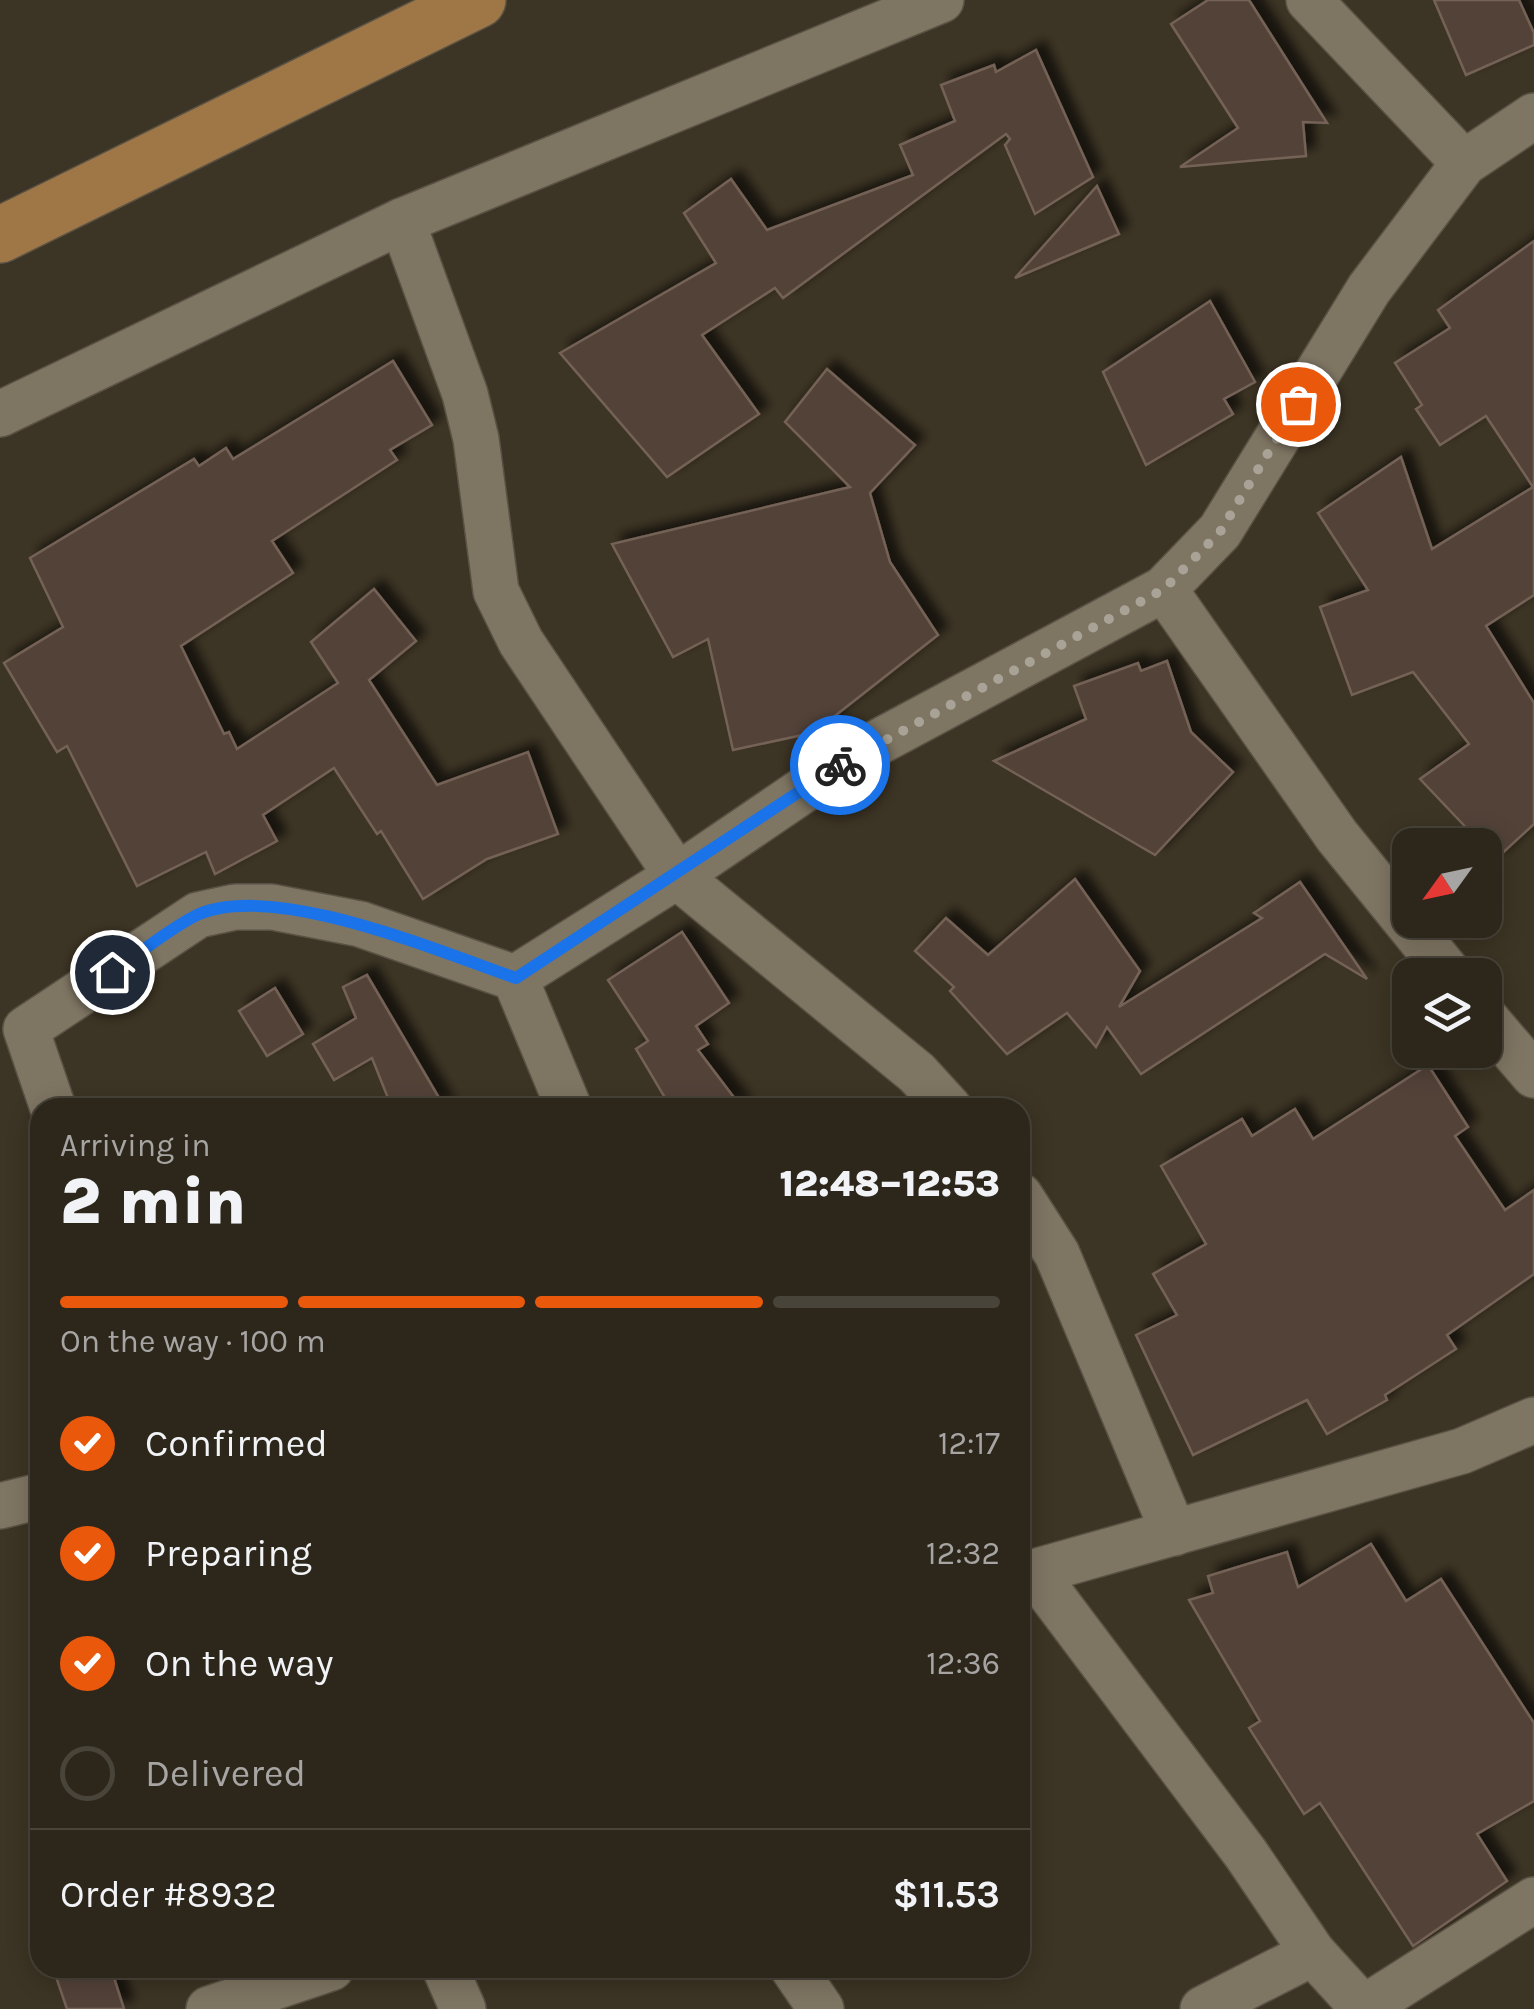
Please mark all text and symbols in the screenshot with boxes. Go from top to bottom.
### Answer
pin [1256,362,1341,447]
icon: bag [1271,377,1326,432]
courier [790,715,890,815]
icon: bike [813,738,868,793]
north arrow [1392,828,1502,938]
map controls [1392,828,1502,1068]
pin [70,930,155,1015]
icon: home [85,945,140,1000]
button: layers [1392,958,1502,1068]
text: Arriving in [60,1127,211,1164]
text: 12:48–12:53 [780,1161,1000,1206]
text: 2 min [60,1163,246,1239]
text: On the way · 100 m [60,1323,326,1360]
icon: check [60,1416,115,1471]
text: Confirmed [145,1421,328,1466]
text: 12:17 [938,1425,1000,1462]
icon: check [60,1526,115,1581]
text: Preparing [145,1531,312,1576]
text: 12:32 [926,1535,1000,1572]
icon: check [60,1636,115,1691]
text: On the way [145,1641,333,1686]
text: 12:36 [926,1645,1000,1682]
text: Delivered [145,1751,306,1796]
text: Order #8932 [60,1872,277,1917]
text: $11.53 [893,1872,1000,1917]

